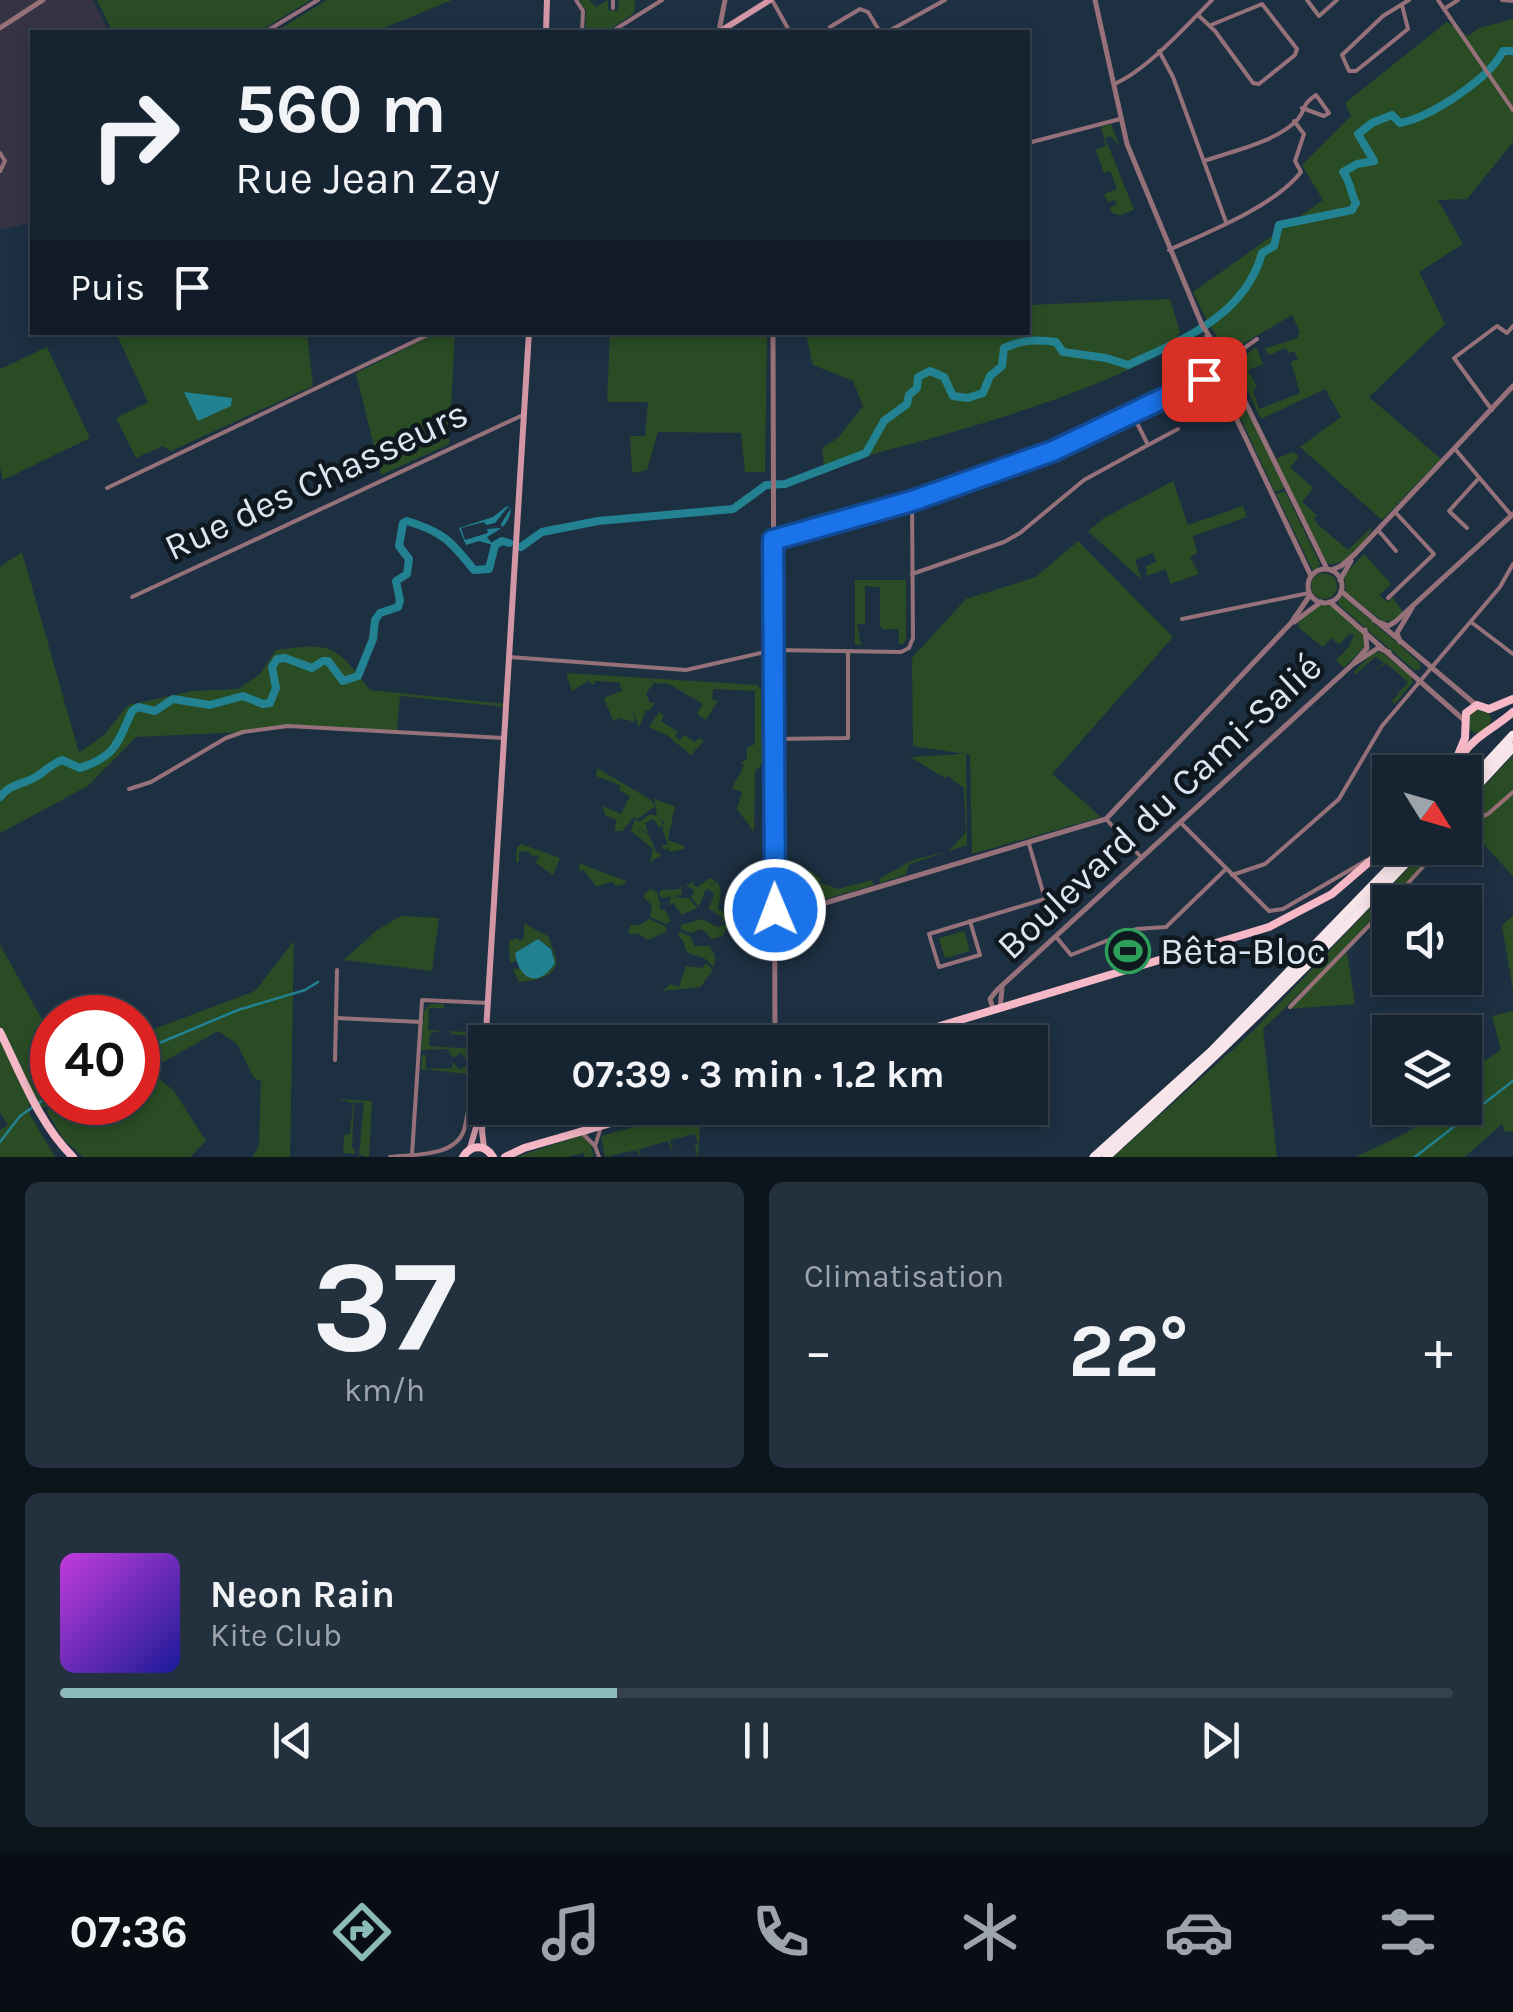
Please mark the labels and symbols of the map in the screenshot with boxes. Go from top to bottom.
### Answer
pin [1162,337,1247,422]
street label: Rue des Chasseurs [158,391,475,570]
street label: Boulevard du Cami-Salié [988,644,1331,968]
north arrow [1372,755,1482,865]
position arrow [723,858,827,962]
sports icon: Bêta-Bloc [1105,928,1151,974]
place label: Bêta-Bloc [1160,929,1326,974]
speed limit sign: 40 [30,995,160,1125]

